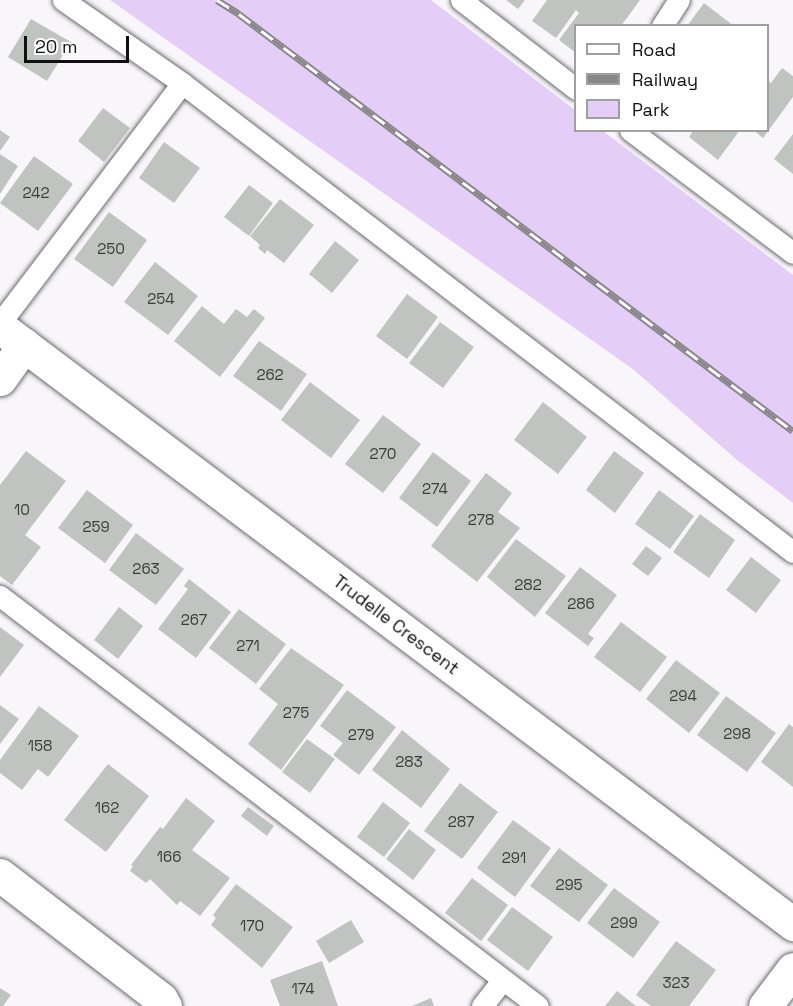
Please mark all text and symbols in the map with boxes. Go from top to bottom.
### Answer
scale bar [27,24,132,62]
legend [574,24,769,132]
text: 20 m [35,35,78,58]
text: Road [632,38,676,61]
text: Railway [632,68,698,91]
text: Park [632,98,669,121]
house number: 242 [22,184,50,202]
house number: 250 [97,240,125,258]
house number: 254 [147,290,175,308]
house number: 262 [256,366,284,384]
house number: 270 [370,445,396,463]
house number: 274 [422,480,448,498]
house number: 10 [14,501,30,519]
house number: 278 [468,511,494,529]
house number: 259 [82,518,110,536]
house number: 263 [132,560,160,578]
street label: Trudelle Crescent [329,571,463,679]
house number: 282 [514,576,542,594]
house number: 286 [567,595,595,613]
house number: 267 [181,611,207,629]
house number: 271 [236,637,260,655]
house number: 294 [669,687,697,705]
house number: 275 [283,704,309,722]
house number: 298 [723,725,751,743]
house number: 279 [348,726,374,744]
house number: 158 [28,737,52,755]
house number: 283 [395,753,423,771]
house number: 162 [95,799,119,817]
house number: 287 [448,813,474,831]
house number: 166 [157,848,181,866]
house number: 291 [502,849,526,867]
house number: 295 [555,876,583,894]
house number: 299 [610,914,638,932]
house number: 170 [240,917,264,935]
house number: 323 [662,974,690,992]
house number: 174 [291,980,315,998]

